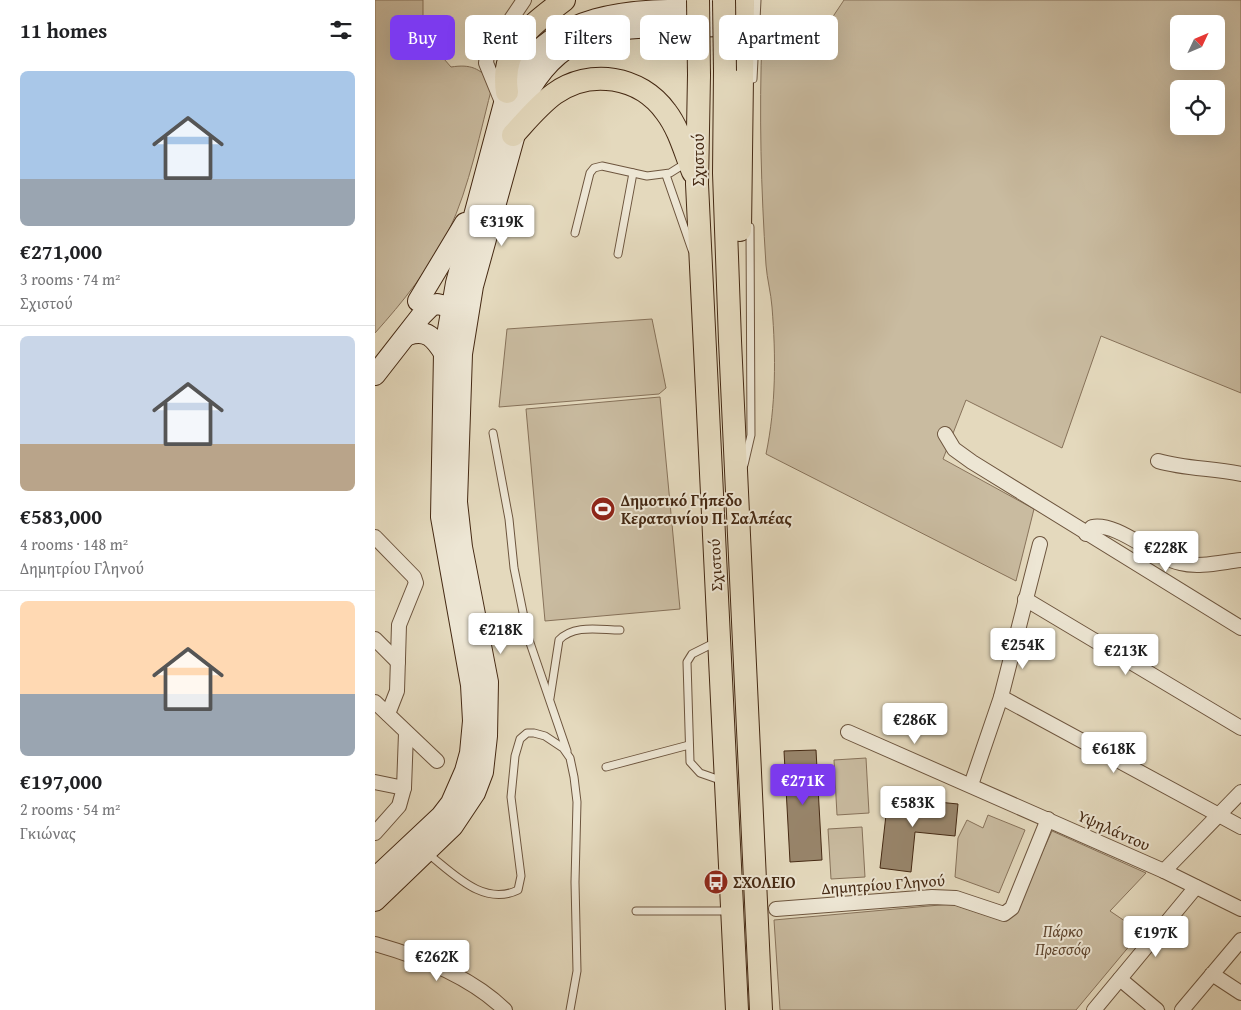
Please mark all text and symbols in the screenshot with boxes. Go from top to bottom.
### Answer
text: 11 homes [20,15,107,46]
chip: Buy [390,15,455,60]
chip: Rent [465,15,536,60]
chip: Filters [546,15,630,60]
chip: New [640,15,709,60]
chip: Apartment [719,15,838,60]
north arrow [1170,15,1225,70]
map controls [1170,15,1225,135]
icon: filters [327,16,355,44]
button: locate [1170,80,1225,135]
icon: home [143,103,233,193]
street label: Σχιστού [686,134,710,186]
pin: €319K [467,204,537,247]
text: €319K [480,209,524,233]
text: €271,000 [20,236,102,267]
text: 3 rooms · 74 m² [20,267,120,291]
text: Σχιστού [20,291,72,315]
icon: home [143,369,233,459]
place label: Δημοτικό Γήπεδο Κερατσινίου Π. Σαλπέας [620,488,793,530]
sports icon: Δημοτικό Γήπεδο Κερατσινίου Π. Σαλπέας [590,496,616,522]
text: €583,000 [20,501,102,532]
pin: €228K [1131,530,1201,573]
text: 4 rooms · 148 m² [20,532,128,556]
text: €228K [1144,535,1188,559]
street label: Σχιστού [702,538,728,592]
text: Δημητρίου Γληνού [20,556,144,580]
pin: €218K [466,612,536,655]
text: €218K [479,617,523,641]
pin: €254K [988,628,1058,670]
text: €254K [1001,632,1045,656]
icon: home [143,634,233,724]
pin: €213K [1091,634,1161,676]
text: €213K [1104,638,1148,662]
pin: €286K [880,702,950,745]
text: €286K [893,707,937,731]
pin: €618K [1079,732,1149,774]
text: €618K [1092,736,1136,760]
pin: €271K [768,764,838,806]
text: €197,000 [20,766,102,797]
text: €271K [781,768,825,792]
pin: €583K [878,786,948,828]
text: €583K [891,790,935,814]
text: 2 rooms · 54 m² [20,797,120,821]
street label: Υψηλάντου [1073,803,1154,857]
text: Γκιώνας [20,821,76,845]
street label: Δημητρίου Γληνού [820,868,946,900]
bus stop icon: ΣΧΟΛΕΙΟ [703,869,729,895]
place label: ΣΧΟΛΕΙΟ [733,870,796,894]
pin: €197K [1121,916,1191,958]
park label: Πάρκο Πρεσσόφ [1034,919,1091,961]
text: €197K [1134,920,1178,944]
pin: €262K [402,940,472,982]
text: €262K [415,944,459,968]

